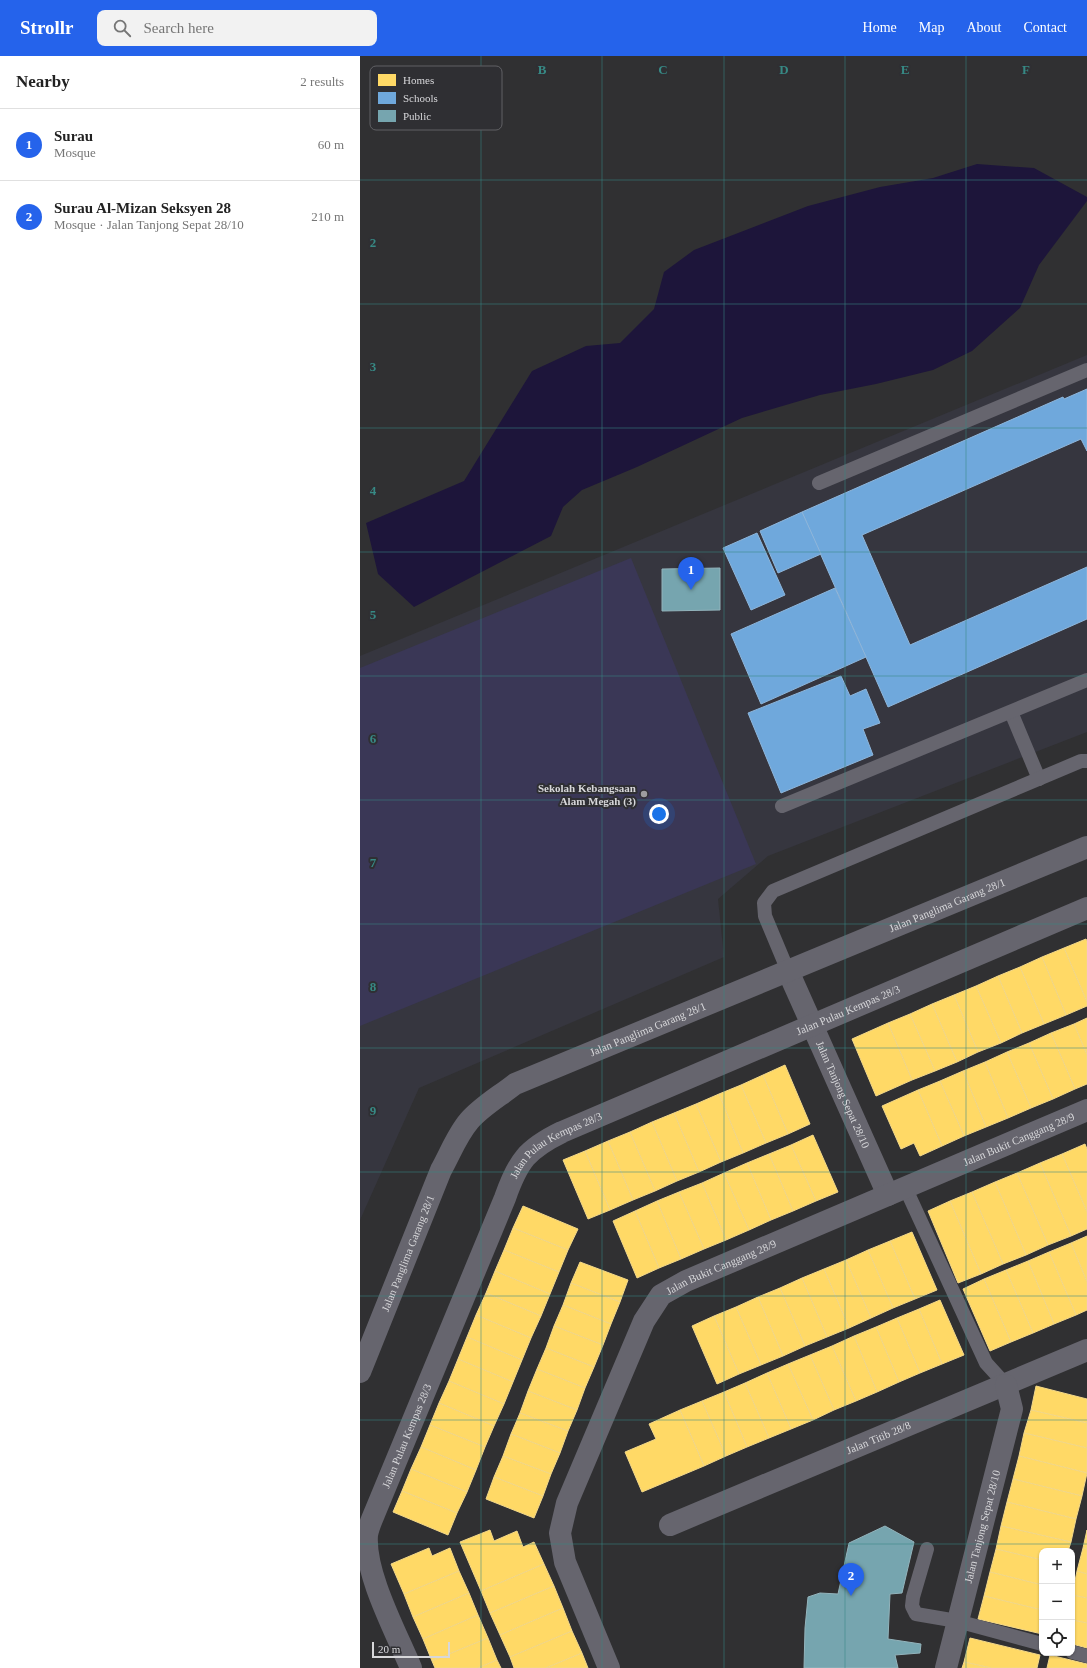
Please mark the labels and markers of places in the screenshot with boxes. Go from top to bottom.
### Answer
pin: 1 [678,557,704,590]
place label: Sekolah Kebangsaan Alam Megah (3) [538,782,636,808]
marker: Sekolah Kebangsaan Alam Megah (3) [639,789,649,799]
pin: 2 [838,1563,864,1596]

